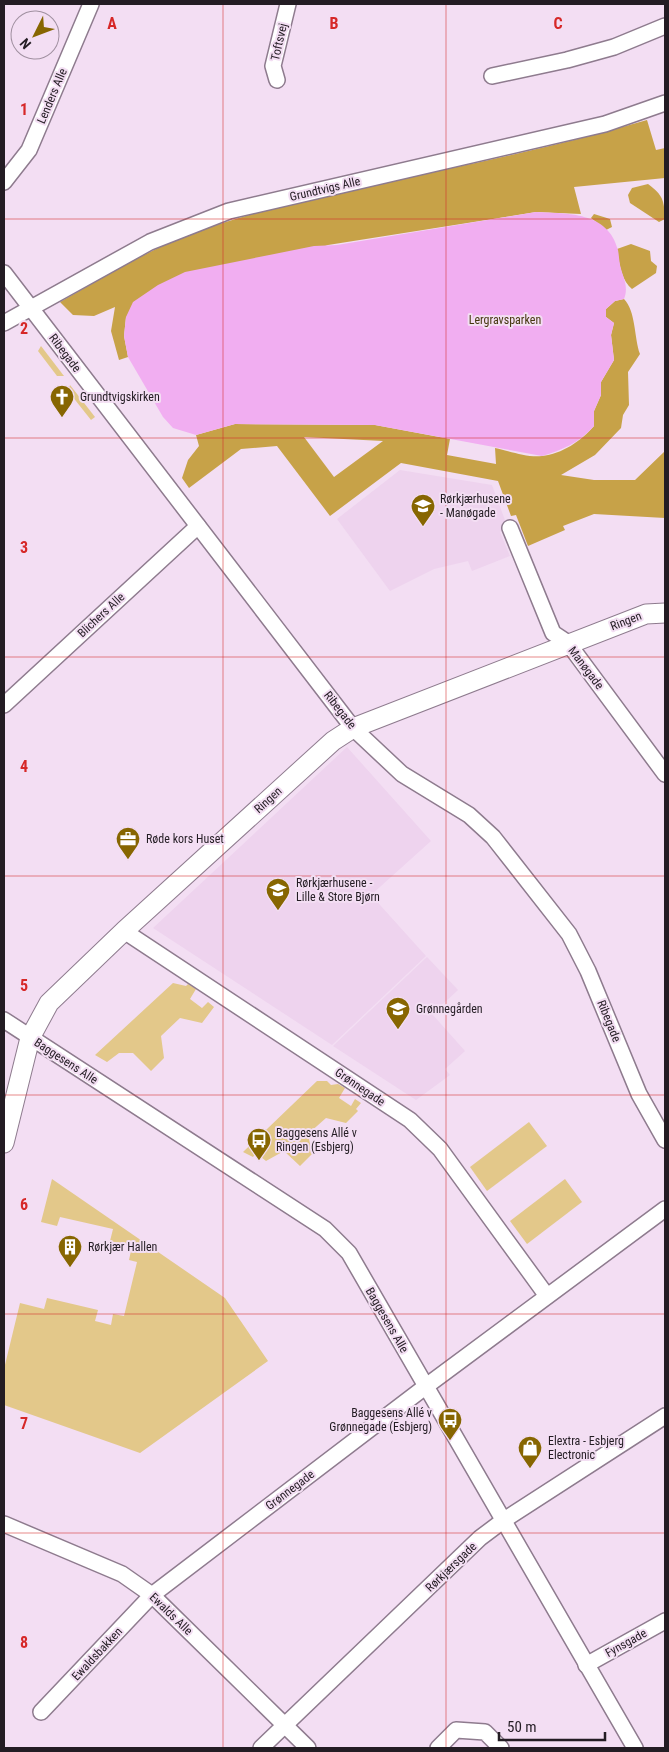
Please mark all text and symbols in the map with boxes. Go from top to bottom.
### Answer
north arrow [10,10,60,60]
text: A [107,14,117,33]
text: B [330,14,339,33]
text: C [553,14,563,33]
street label: Toftsvej [268,22,290,62]
text: N [17,35,34,52]
street label: Lenders Alle [34,66,70,126]
text: 1 [20,100,28,119]
street label: Grundtvigs Alle [288,174,362,204]
park label: Lergravsparken [469,313,541,327]
text: 2 [20,319,28,338]
street label: Ribegade [46,331,84,375]
church icon: Grundtvigskirken [49,384,75,418]
place label: Grundtvigskirken [80,390,160,404]
place label: Rørkjærhusene - Manøgade [440,492,511,520]
school or university icon: Rørkjærhusene - Manøgade [410,493,436,527]
text: 3 [20,538,28,557]
street label: Blichers Alle [75,590,128,640]
street label: Ringen [608,609,644,633]
street label: Manøgade [565,644,607,692]
street label: Ribegade [321,688,359,732]
text: 4 [20,757,28,776]
street label: Ringen [251,784,285,816]
office icon: Røde kors Huset [115,826,141,860]
place label: Røde kors Huset [146,832,224,846]
place label: Rørkjærhusene - Lille & Store Bjørn [296,876,380,904]
school or university icon: Rørkjærhusene - Lille & Store Bjørn [265,877,291,911]
text: 5 [20,976,28,995]
school or university icon: Grønnegården [385,996,411,1030]
street label: Ribegade [594,998,624,1044]
place label: Grønnegården [416,1002,483,1016]
street label: Baggesens Alle [32,1035,101,1087]
street label: Grønnegade [332,1065,388,1109]
place label: Baggesens Allé v Ringen (Esbjerg) [276,1126,357,1154]
bus stop icon: Baggesens Allé v Ringen (Esbjerg) [246,1127,272,1161]
text: 6 [20,1195,28,1214]
building icon: Rørkjær Hallen [57,1234,83,1268]
place label: Rørkjær Hallen [88,1240,158,1254]
street label: Baggesens Alle [363,1285,411,1355]
place label: Baggesens Allé v Grønnegade (Esbjerg) [329,1406,432,1434]
bus stop icon: Baggesens Allé v Grønnegade (Esbjerg) [437,1407,463,1441]
text: 7 [20,1414,28,1433]
place label: Elextra - Esbjerg Electronic [548,1434,624,1462]
shop icon: Elextra - Esbjerg Electronic [517,1435,543,1469]
street label: Grønnegade [263,1467,317,1513]
street label: Rørkjærsgade [423,1539,480,1595]
street label: Ewalds Alle [147,1590,196,1638]
street label: Ewaldsbakken [69,1624,125,1683]
street label: Fynsgade [603,1626,649,1660]
text: 8 [20,1633,28,1652]
scale bar [499,1710,605,1742]
text: 50 m [507,1718,537,1736]

